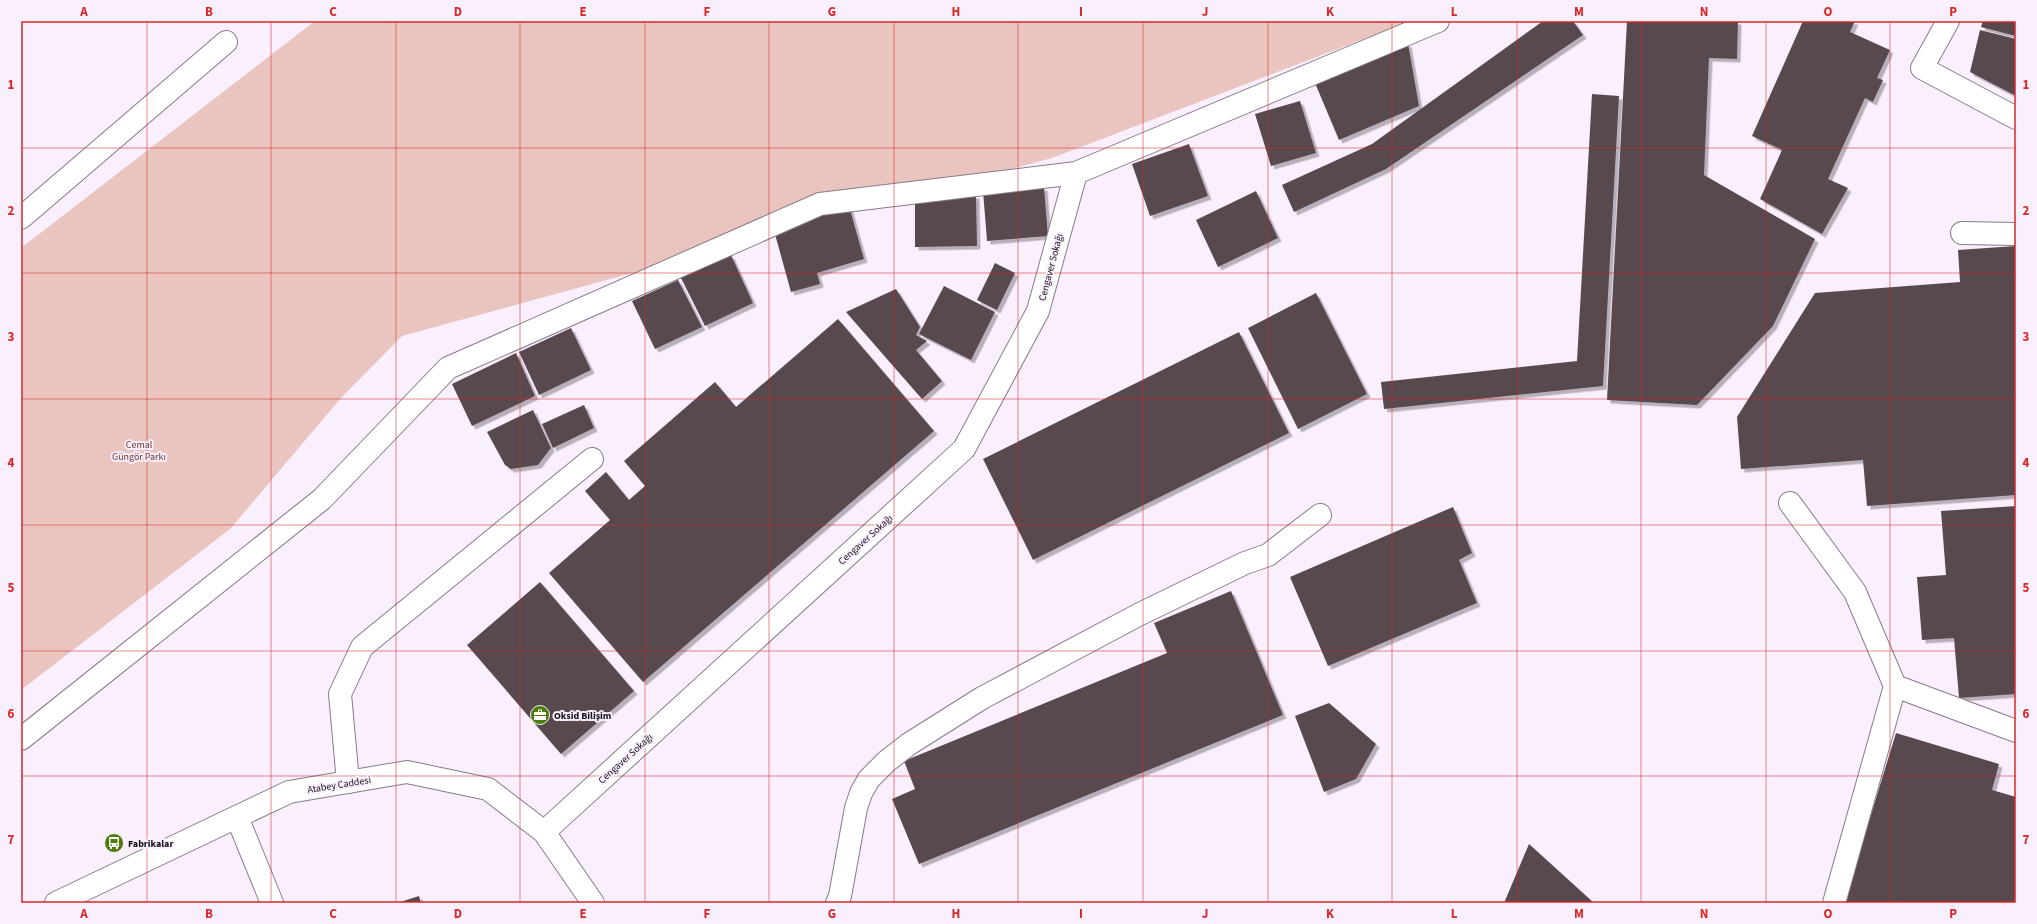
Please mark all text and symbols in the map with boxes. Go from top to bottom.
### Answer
text: A [79,3,88,21]
text: B [205,3,213,21]
text: C [329,3,337,21]
text: D [454,3,462,21]
text: E [579,3,587,21]
text: F [704,3,711,21]
text: G [828,3,836,21]
text: H [952,3,960,21]
text: I [1079,3,1083,21]
text: J [1202,3,1208,21]
text: K [1326,3,1335,21]
text: L [1451,3,1458,21]
text: M [1574,3,1584,21]
text: N [1700,3,1708,21]
text: O [1824,3,1833,21]
text: P [1949,3,1957,21]
text: 1 [8,76,15,94]
text: 1 [2023,76,2030,94]
text: 2 [8,202,15,220]
text: 2 [2023,202,2030,220]
street label: Cengaver Sokağı [1035,232,1067,303]
text: 3 [8,328,15,346]
text: 3 [2023,328,2030,346]
park label: Cemal Güngör Parkı [112,438,166,464]
text: 4 [8,454,15,472]
text: 4 [2023,454,2030,472]
street label: Cengaver Sokağı [835,511,896,568]
text: 5 [8,579,15,597]
text: 5 [2023,579,2030,597]
office icon: Oksid Bilişim [529,704,551,726]
text: 6 [8,705,15,723]
text: 6 [2023,705,2030,723]
place label: Oksid Bilişim [554,709,611,723]
street label: Cengaver Sokağı [595,730,656,787]
street label: Atabey Caddesi [306,773,372,797]
text: 7 [8,831,15,849]
text: 7 [2023,831,2030,849]
bus stop icon: Fabrikalar [103,832,125,854]
place label: Fabrikalar [128,837,173,851]
text: A [79,905,88,923]
text: B [205,905,213,923]
text: C [329,905,337,923]
text: D [454,905,462,923]
text: E [579,905,587,923]
text: F [704,905,711,923]
text: G [828,905,836,923]
text: H [952,905,960,923]
text: I [1079,905,1083,923]
text: J [1202,905,1208,923]
text: K [1326,905,1335,923]
text: L [1451,905,1458,923]
text: M [1574,905,1584,923]
text: N [1700,905,1708,923]
text: O [1824,905,1833,923]
text: P [1949,905,1957,923]

